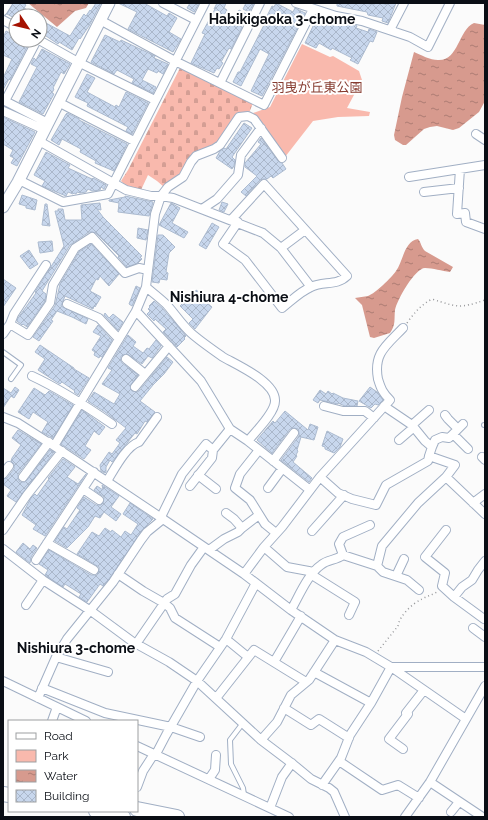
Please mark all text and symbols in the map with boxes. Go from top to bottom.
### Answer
north arrow [8,8,48,48]
district label: Habikigaoka 3-chome [209,11,356,27]
text: N [28,26,44,41]
park label: 羽曳が丘東公園 [271,80,363,95]
district label: Nishiura 4-chome [170,289,289,305]
district label: Nishiura 3-chome [17,640,136,656]
legend [8,720,138,812]
text: Road [44,729,73,743]
text: Park [44,749,69,763]
text: Water [44,769,78,783]
text: Building [44,789,90,803]

